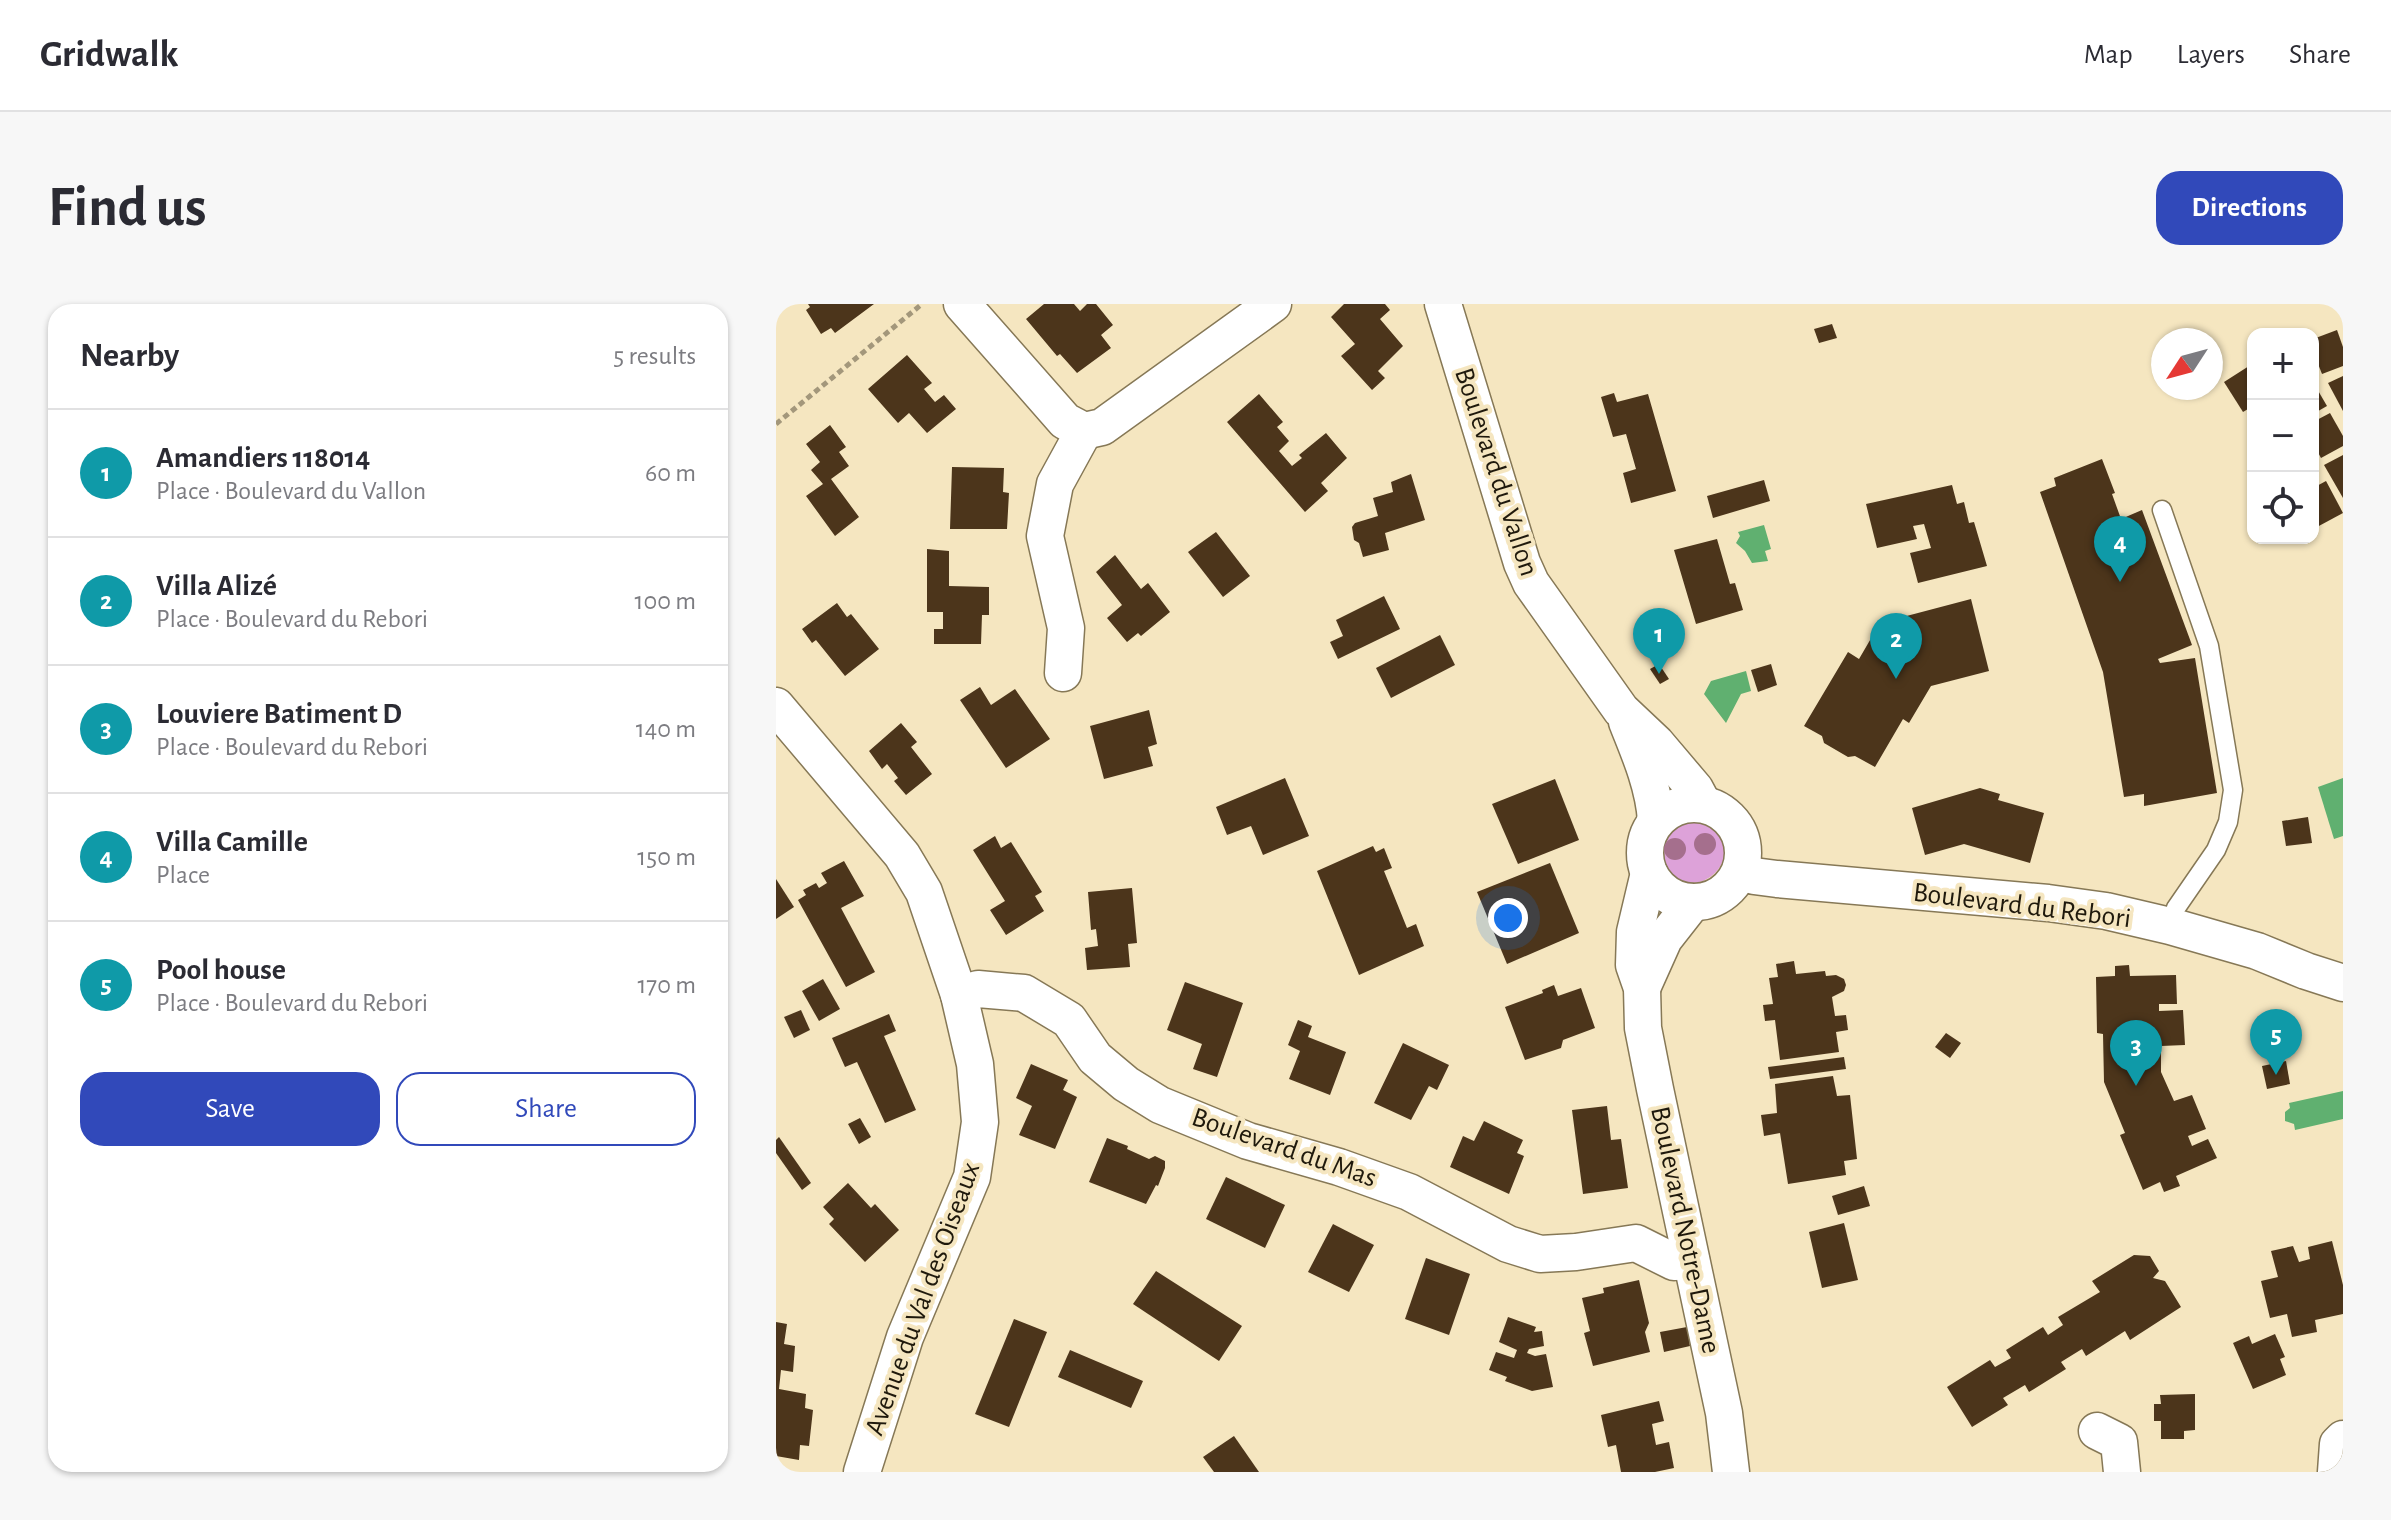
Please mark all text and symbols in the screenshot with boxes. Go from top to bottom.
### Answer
text: Gridwalk [40,36,178,74]
text: Map [2084,41,2133,69]
text: Layers [2177,41,2245,69]
text: Share [2289,41,2351,69]
button: Directions [2156,171,2343,245]
text: Find us [48,180,206,236]
north arrow [2151,328,2223,400]
map controls [2247,328,2319,544]
button: + [2247,328,2319,400]
text: Nearby [80,339,179,373]
text: 5 results [613,343,696,369]
street label: Boulevard du Vallon [1449,364,1543,580]
button: − [2247,400,2319,472]
text: Amandiers 118014 [156,443,370,473]
text: 1 [101,460,111,486]
text: 60 m [645,460,696,486]
button: locate [2247,472,2319,544]
text: Place · Boulevard du Vallon [156,478,426,504]
pin: 4 [2094,516,2146,582]
text: Villa Alizé [156,571,277,601]
text: 2 [100,588,112,614]
text: 100 m [635,588,696,614]
text: Place · Boulevard du Rebori [156,606,428,632]
pin: 1 [1633,608,1685,674]
pin: 2 [1870,613,1922,679]
text: Louviere Batiment D [156,699,402,729]
text: 3 [100,716,112,742]
text: 140 m [636,716,696,742]
text: Place · Boulevard du Rebori [156,734,428,760]
text: Villa Camille [156,827,308,857]
text: 4 [99,844,113,870]
text: 150 m [637,844,696,870]
text: Place [156,862,210,888]
street label: Boulevard du Rebori [1911,879,2133,933]
your location [1488,898,1528,938]
text: Pool house [156,955,286,985]
text: 5 [100,972,112,998]
text: 170 m [637,972,696,998]
text: Place · Boulevard du Rebori [156,990,428,1016]
pin: 5 [2250,1009,2302,1075]
pin: 3 [2110,1020,2162,1086]
button: Save [80,1072,380,1146]
button: Share [396,1072,696,1146]
street label: Boulevard du Mas [1188,1103,1380,1193]
street label: Boulevard Notre-Dame [1645,1104,1725,1356]
street label: Avenue du Val des Oiseaux [861,1159,985,1439]

